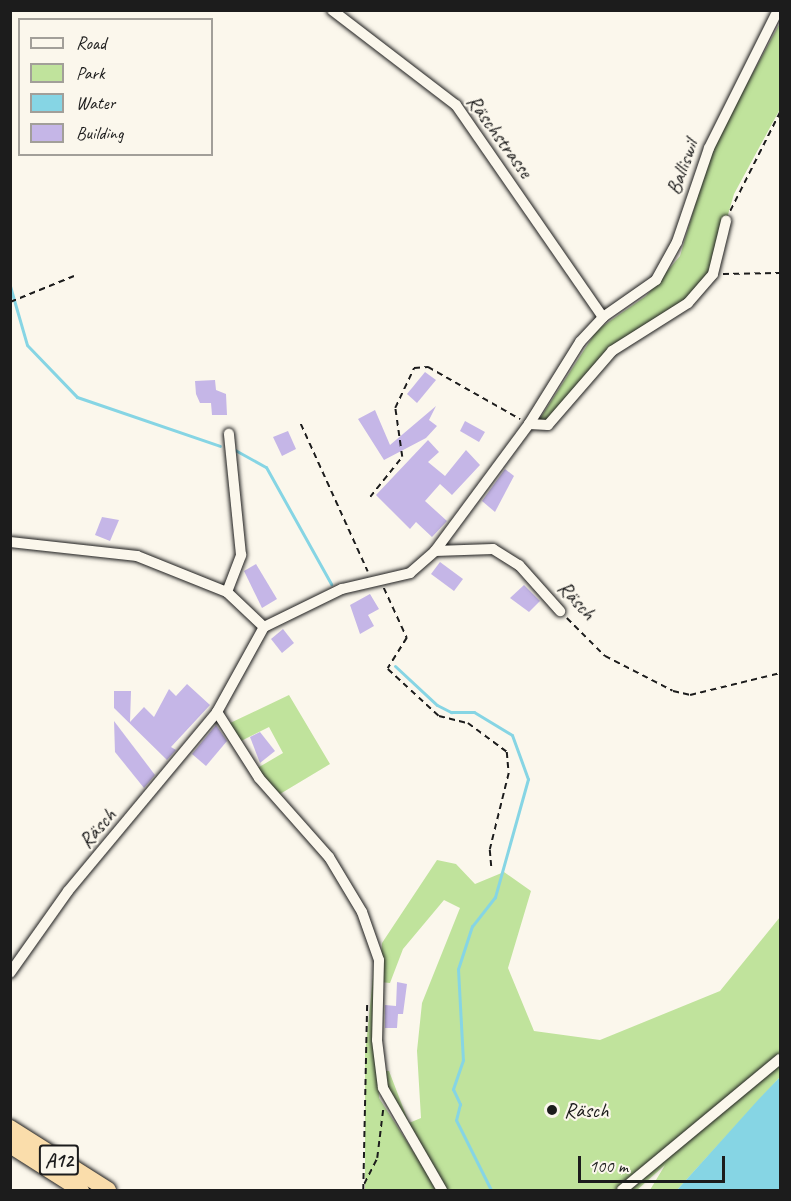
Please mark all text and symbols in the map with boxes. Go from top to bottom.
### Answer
legend [18,18,213,156]
text: Road [76,32,106,54]
text: Park [76,62,105,84]
street label: Räschstrasse [461,90,539,182]
text: Water [76,92,115,114]
text: Building [76,122,123,144]
street label: Balliswil [660,136,704,198]
street label: Räsch [553,575,601,625]
street label: Räsch [73,803,121,853]
place label: Räsch [564,1097,609,1123]
marker: Räsch [545,1103,559,1117]
road number: A12 [38,1143,80,1177]
scale bar [581,1144,728,1182]
text: 100 m [589,1155,628,1177]

